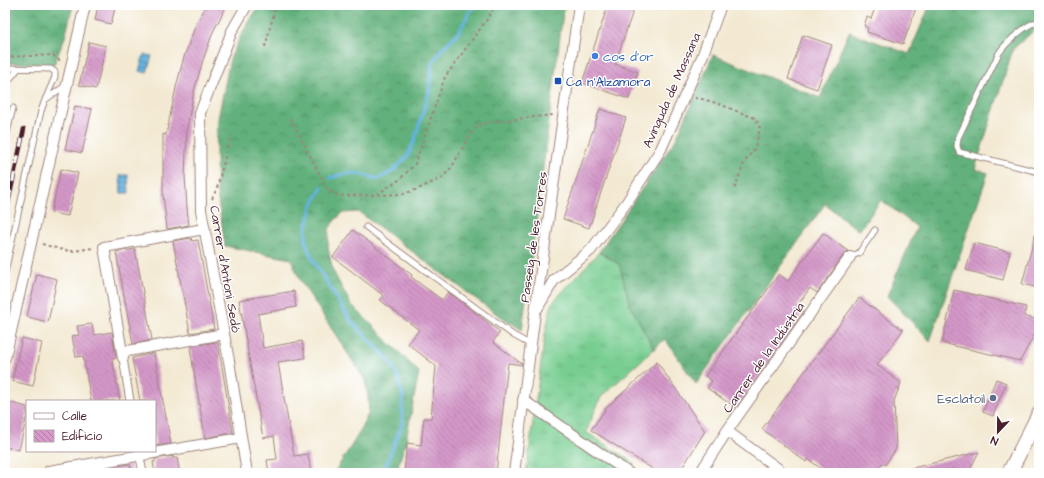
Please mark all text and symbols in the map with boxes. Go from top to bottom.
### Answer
street label: Avinguda de Massana [638,30,706,151]
place label: cos d'or [603,48,654,66]
marker: cos d'or [590,51,600,61]
place label: Ca n'Alzamora [566,73,651,91]
marker: Ca n'Alzamora [553,76,563,86]
street label: Passeig de les Torres [516,170,553,304]
street label: Carrer d'Antoni Sedó [205,204,245,335]
street label: Carrer de la Indústria [719,298,809,417]
place label: Esclatoil [937,390,985,408]
marker: Esclatoil [988,393,998,403]
legend [26,400,156,452]
text: Calle [62,408,87,425]
north arrow [978,412,1018,452]
text: Edificio [62,428,102,445]
text: N [988,433,1000,449]

